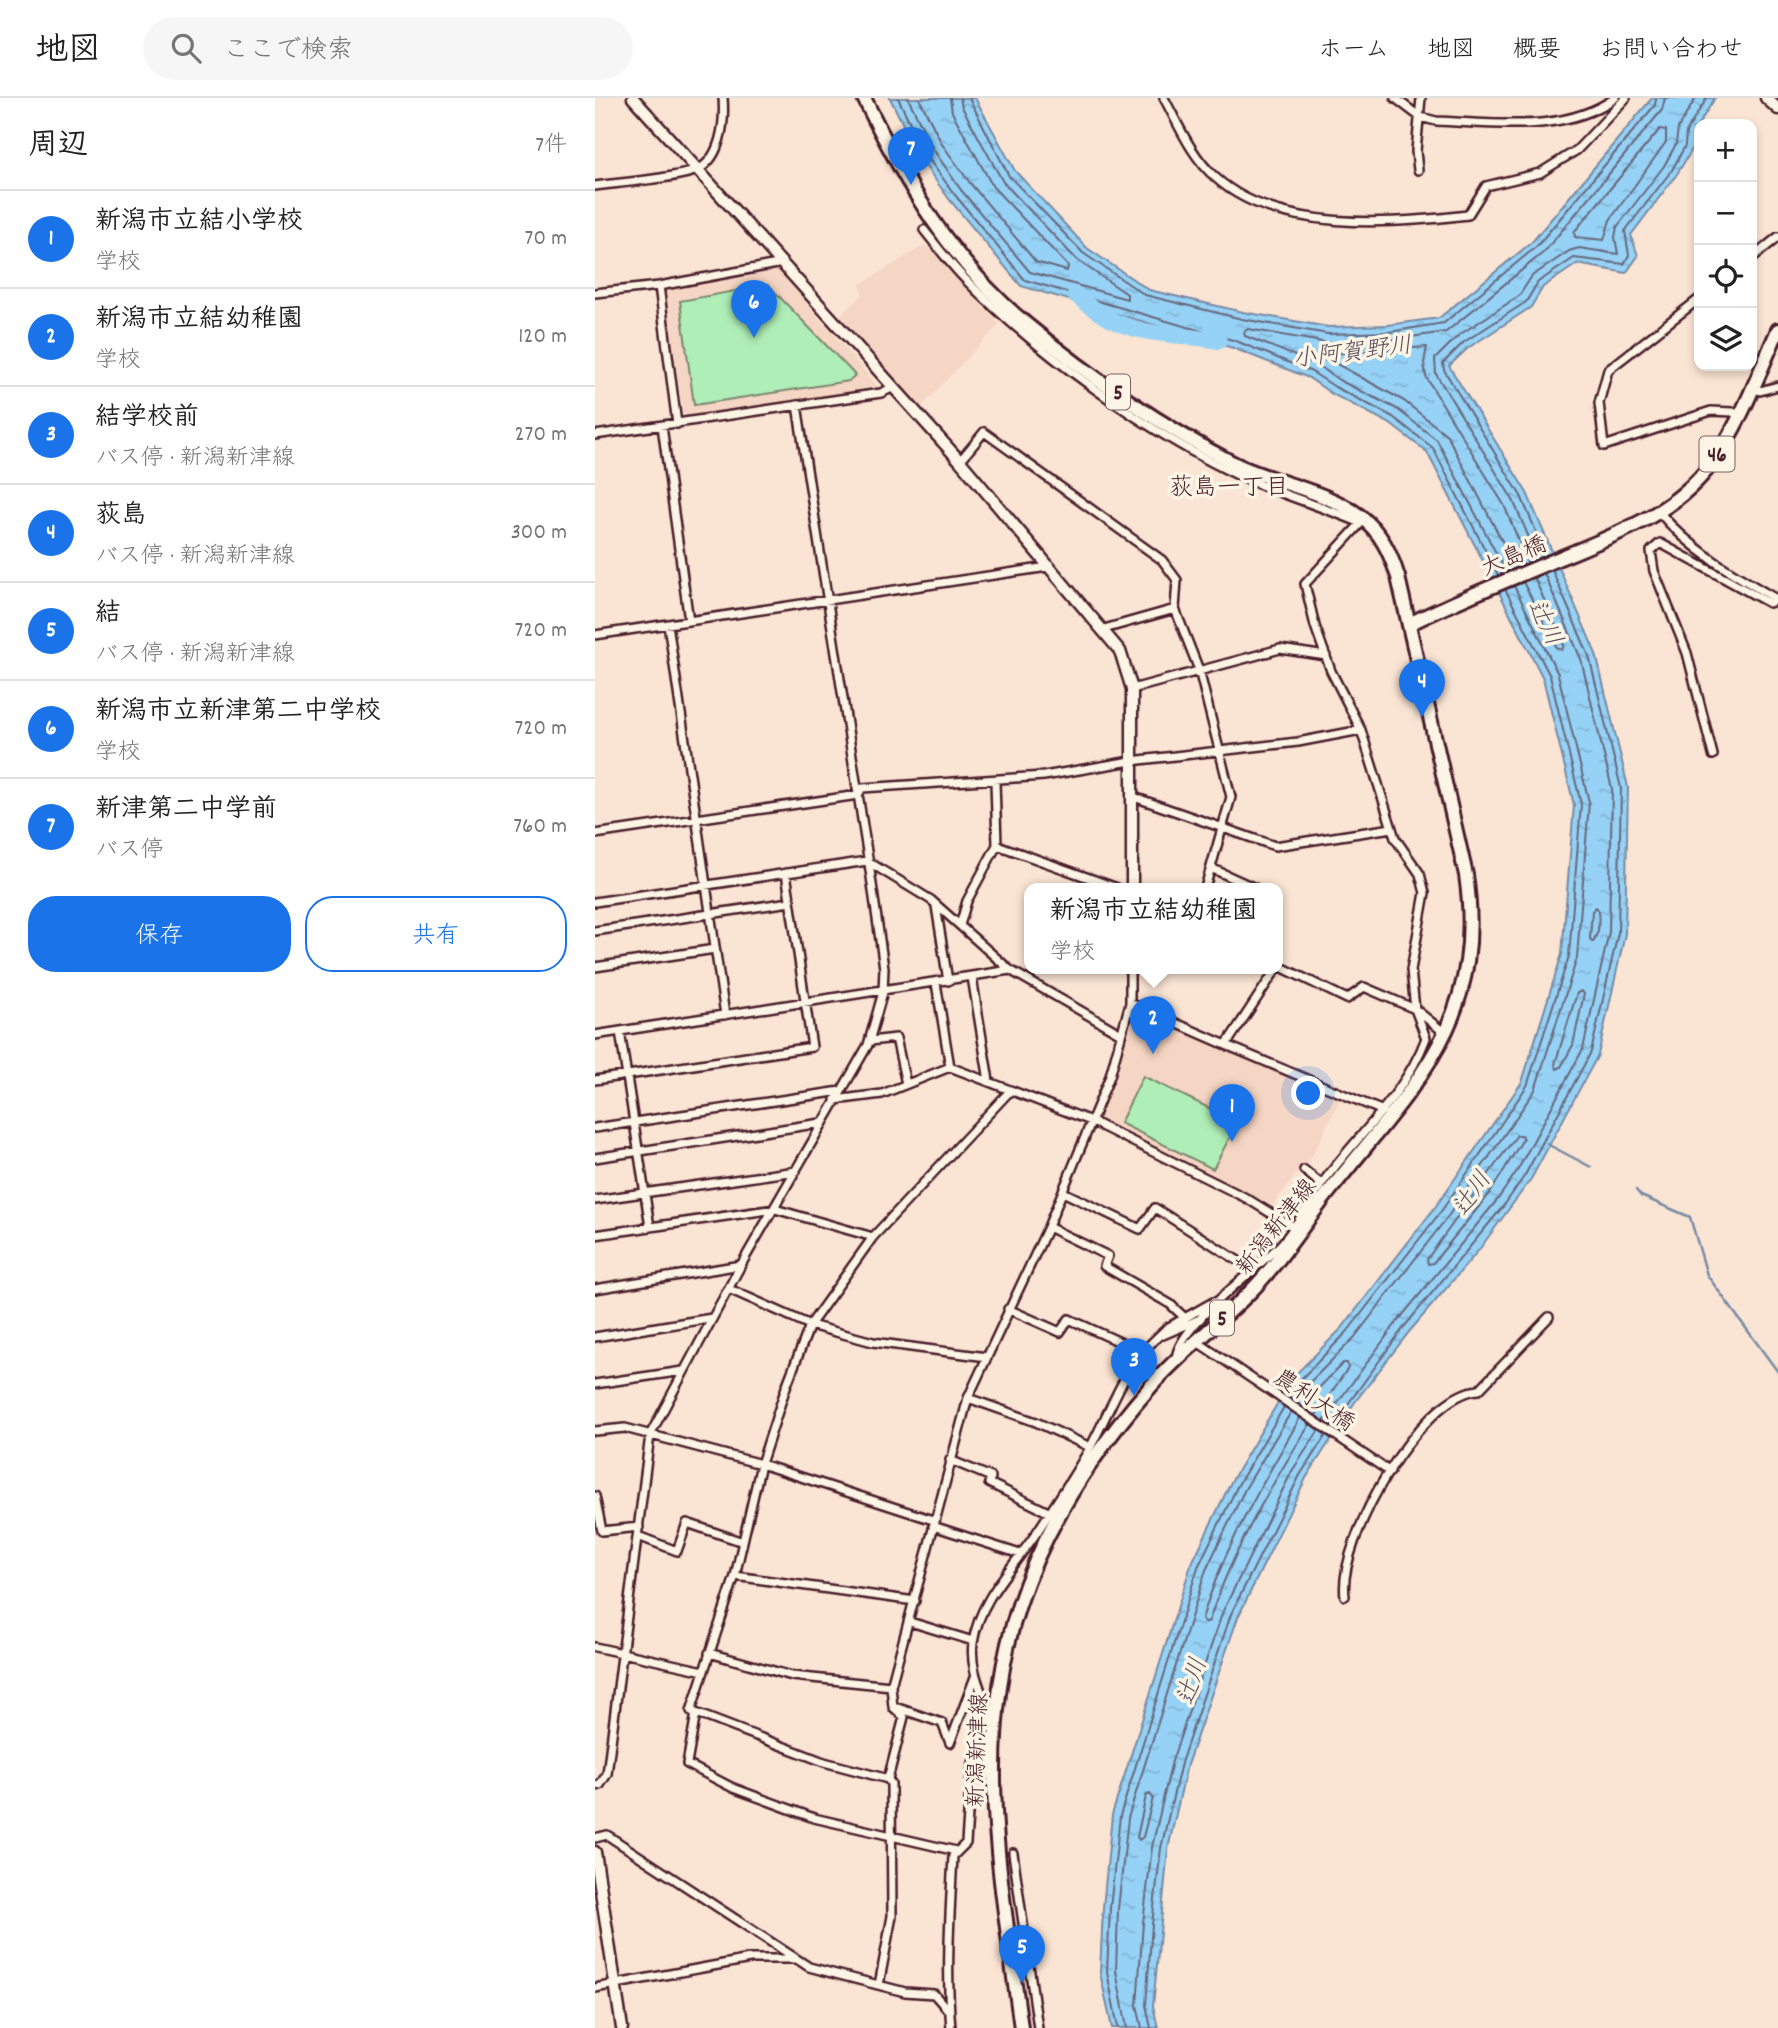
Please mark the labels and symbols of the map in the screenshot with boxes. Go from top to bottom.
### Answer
pin: 7 [888,127,934,185]
pin: 6 [731,280,777,338]
water label: 小阿賀野川 [1291,330,1414,378]
road number: 5 [1106,374,1130,410]
road number: 46 [1699,436,1735,472]
district label: 荻島一丁目 [1169,472,1289,506]
street label: 大島橋 [1476,530,1553,587]
water label: 辻川 [1517,594,1569,652]
pin: 4 [1399,659,1445,717]
pin: 2 [1130,996,1176,1054]
your location [1291,1076,1325,1110]
pin: 1 [1209,1084,1255,1142]
water label: 辻川 [1446,1165,1501,1224]
street label: 新潟新津線 [1229,1173,1326,1284]
road number: 5 [1210,1300,1234,1336]
pin: 3 [1111,1338,1157,1396]
street label: 農利大橋 [1266,1362,1360,1441]
water label: 辻川 [1170,1654,1217,1710]
street label: 新潟新津線 [961,1692,998,1808]
pin: 5 [999,1925,1045,1983]

